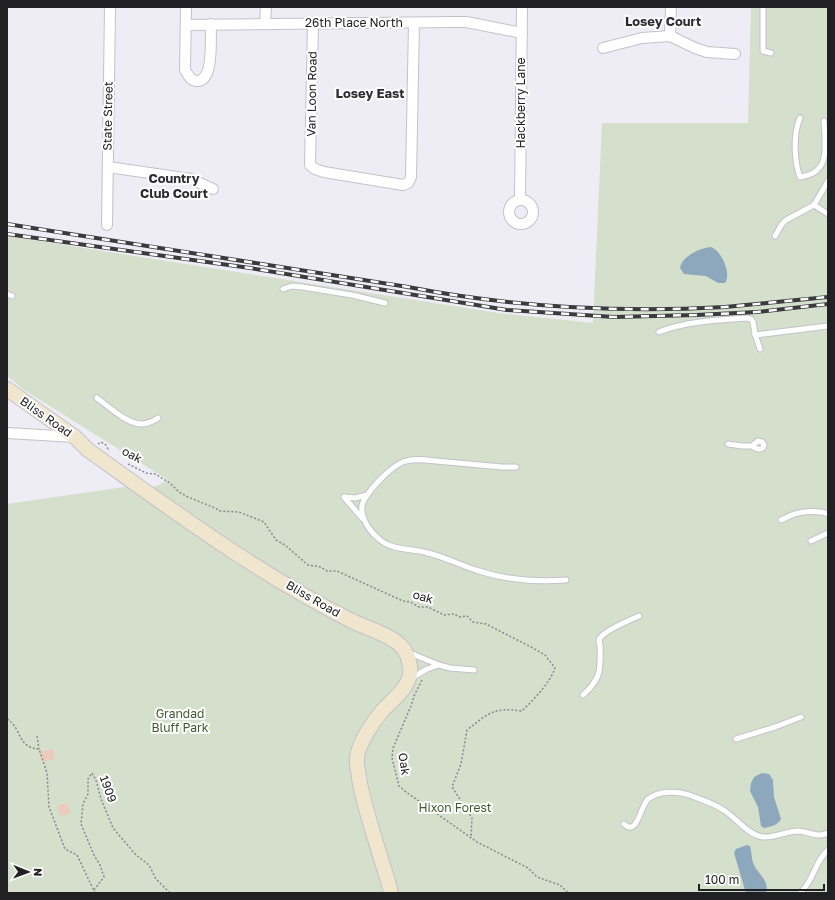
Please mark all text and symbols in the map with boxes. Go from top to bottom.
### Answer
district label: Losey Court [625,13,701,29]
street label: 26th Place North [305,15,403,30]
street label: Van Loon Road [303,51,320,137]
street label: Hackberry Lane [513,57,528,149]
street label: State Street [99,81,116,151]
district label: Losey East [335,85,405,101]
district label: Country Club Court [140,170,208,201]
street label: Bliss Road [17,393,75,440]
street label: oak [120,443,145,466]
street label: Bliss Road [283,577,343,620]
street label: oak [411,586,435,607]
park label: Grandad Bluff Park [151,706,209,735]
street label: Oak [395,752,414,776]
street label: 1909 [97,773,120,804]
park label: Hixon Forest [418,800,492,815]
north arrow [8,852,48,892]
scale bar [699,866,824,892]
text: N [32,868,45,876]
text: 100 m [705,872,739,887]

